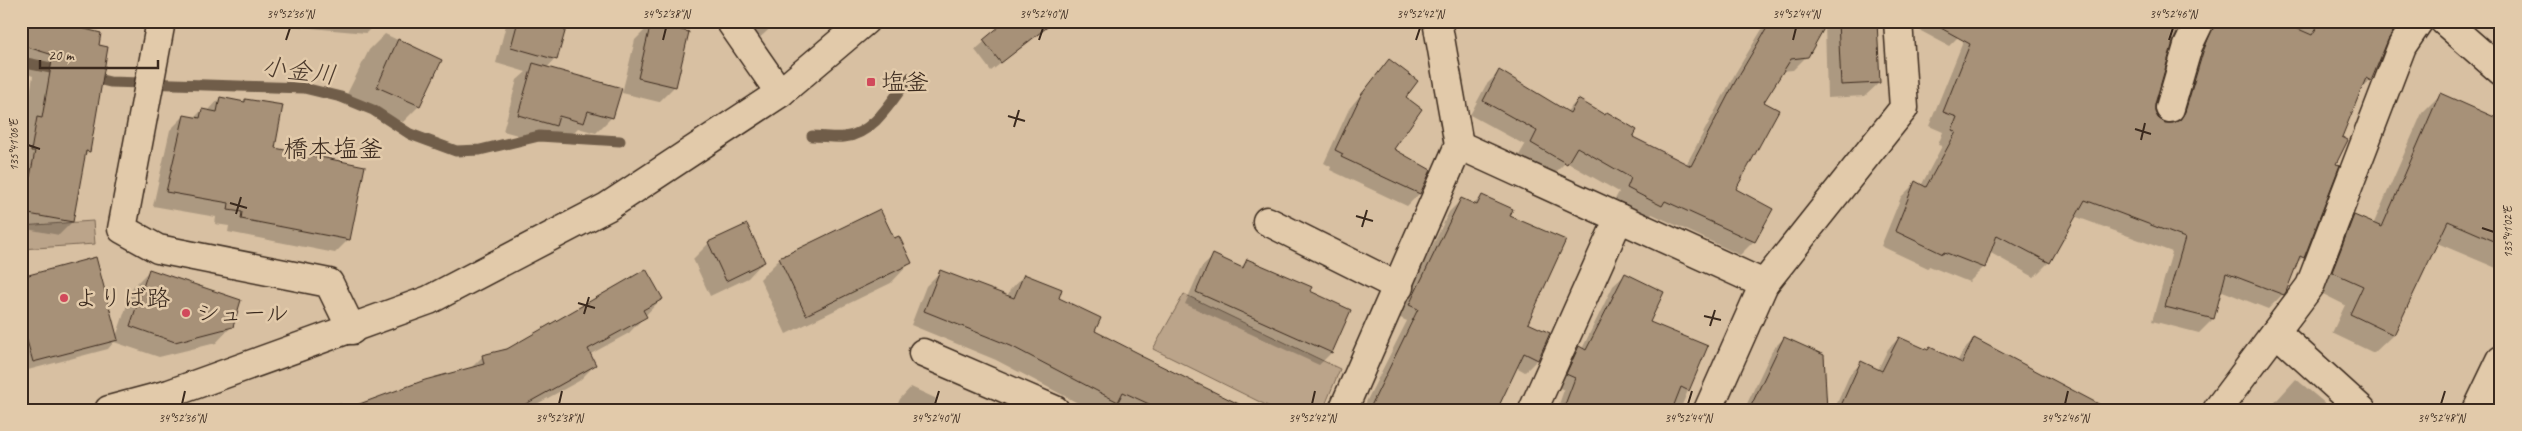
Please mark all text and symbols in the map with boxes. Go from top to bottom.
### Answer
text: 34°52'36"N [266,6,315,22]
text: 34°52'38"N [642,6,691,22]
text: 34°52'40"N [1019,6,1068,22]
text: 34°52'42"N [1396,6,1445,22]
text: 34°52'44"N [1772,6,1821,22]
text: 34°52'46"N [2149,6,2198,22]
scale bar [40,38,158,70]
text: 20 m [48,46,75,65]
water label: 小金川 [260,51,338,91]
place label: 塩釜 [881,67,929,97]
marker: 塩釜 [865,76,877,88]
text: 135°41'06"E [6,117,22,171]
district label: 橋本塩釜 [283,133,383,165]
text: 135°41'02"E [2500,204,2516,258]
place label: よりば路 [74,283,170,313]
marker: よりば路 [58,292,70,304]
place label: シュール [196,298,289,328]
marker: シュール [180,307,192,319]
text: 34°52'36"N [158,410,207,426]
text: 34°52'38"N [535,410,584,426]
text: 34°52'40"N [911,410,960,426]
text: 34°52'42"N [1288,410,1337,426]
text: 34°52'44"N [1664,410,1713,426]
text: 34°52'46"N [2041,410,2090,426]
text: 34°52'48"N [2417,410,2466,426]

